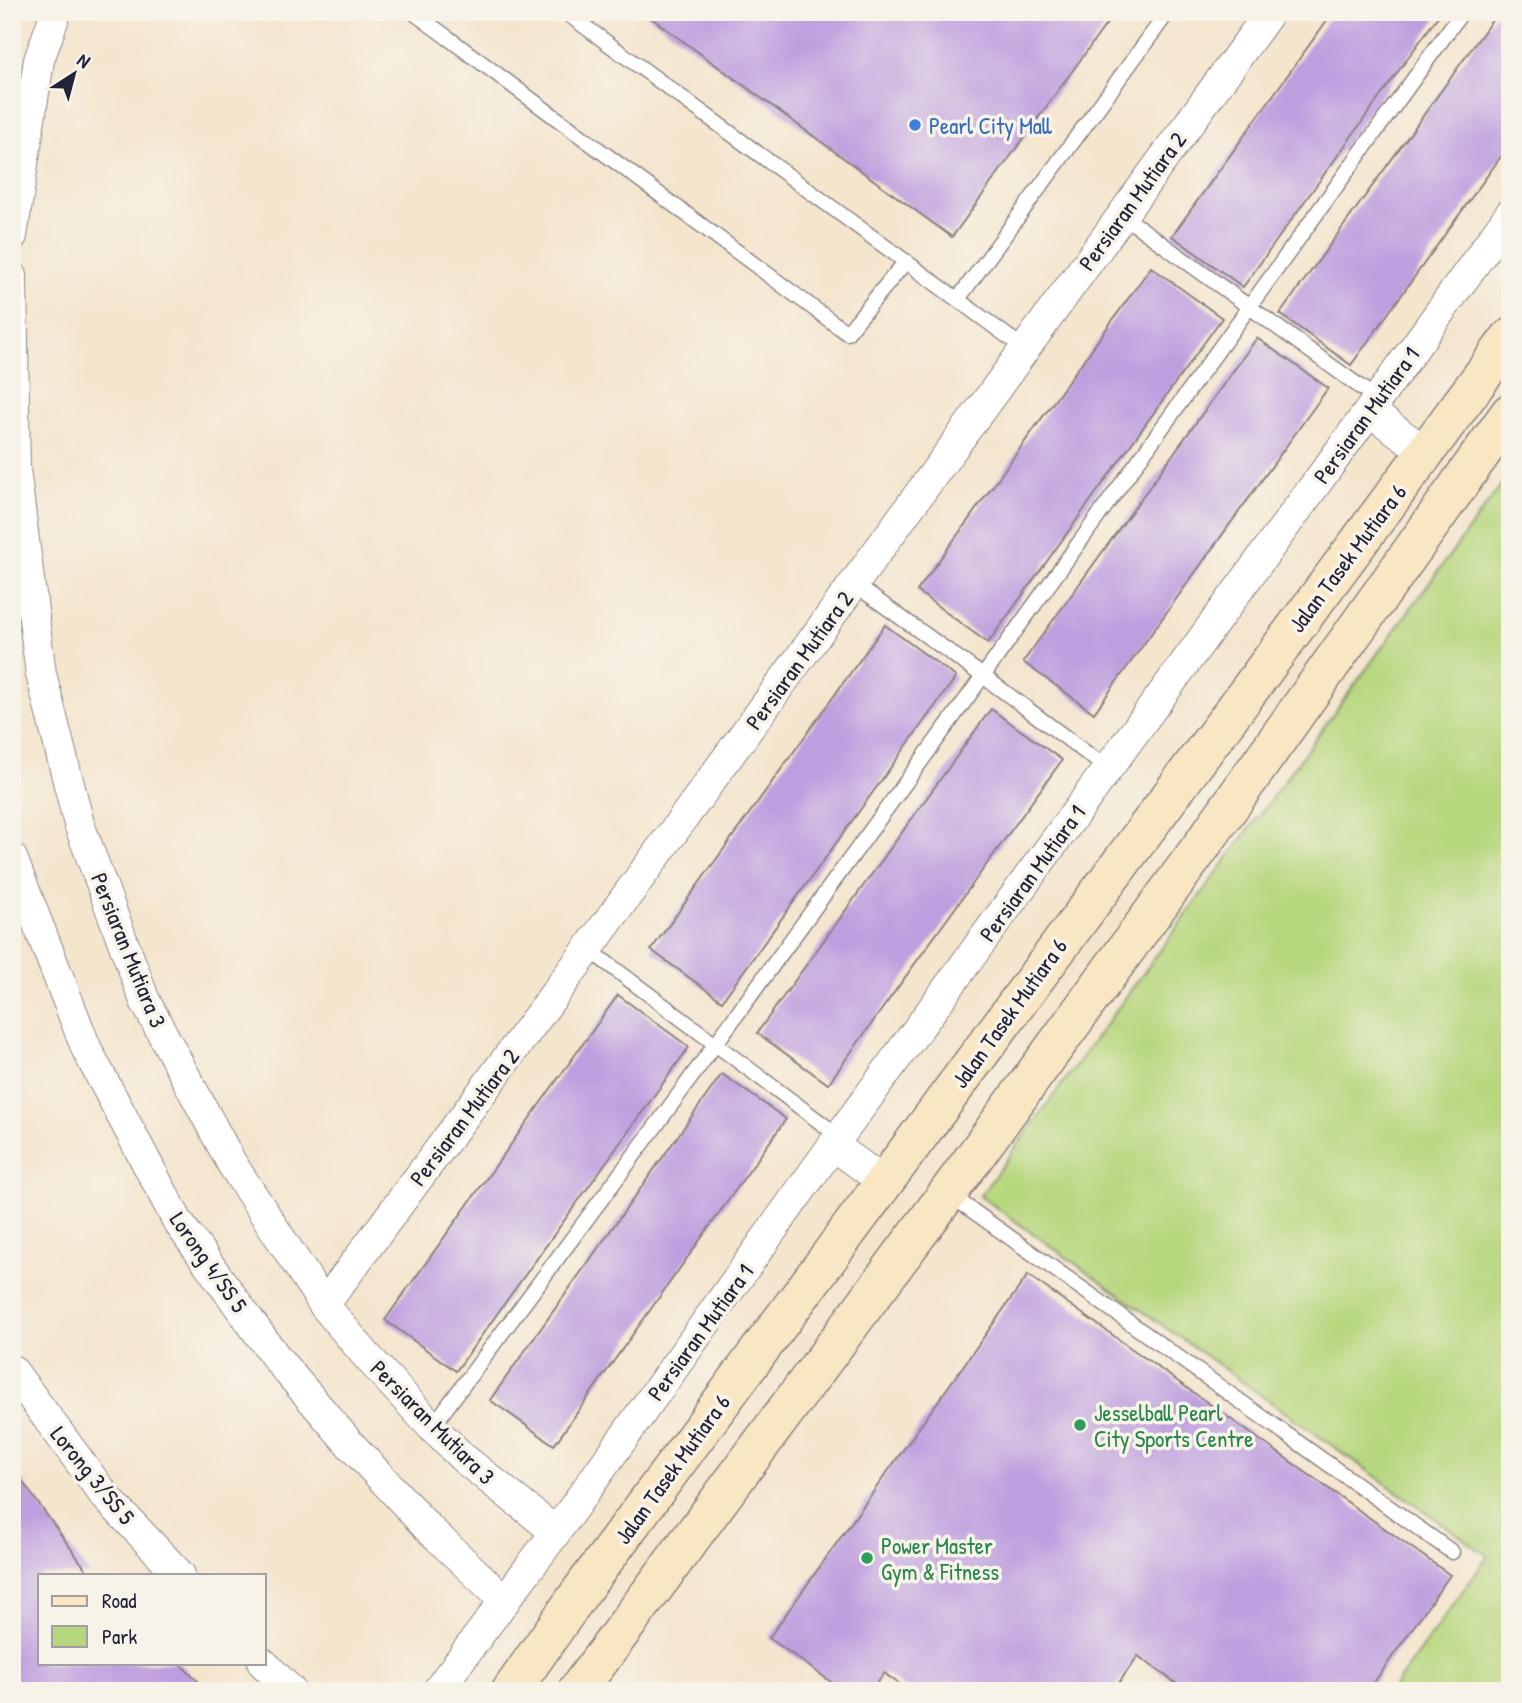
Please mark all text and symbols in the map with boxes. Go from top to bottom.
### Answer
north arrow [38,38,108,108]
text: N [72,47,96,74]
place label: Pearl City Mall [929,110,1053,141]
marker: Pearl City Mall [907,117,923,133]
street label: Persiaran Mutiara 2 [1071,125,1193,277]
street label: Persiaran Mutiara 1 [1306,340,1426,490]
street label: Jalan Tasek Mutiara 6 [1281,477,1413,639]
street label: Persiaran Mutiara 2 [738,584,860,736]
street label: Persiaran Mutiara 1 [972,798,1092,948]
street label: Persiaran Mutiara 3 [84,868,174,1032]
street label: Jalan Tasek Mutiara 6 [944,932,1074,1094]
street label: Persiaran Mutiara 2 [402,1042,526,1192]
street label: Lorong 4/SS 5 [163,1205,255,1319]
street label: Persiaran Mutiara 1 [640,1257,760,1407]
street label: Persiaran Mutiara 3 [364,1353,502,1491]
street label: Jalan Tasek Mutiara 6 [607,1388,737,1550]
place label: Jesselball Pearl City Sports Centre [1094,1397,1253,1454]
marker: Jesselball Pearl City Sports Centre [1072,1417,1088,1433]
street label: Lorong 3/SS 5 [44,1419,142,1531]
place label: Power Master Gym & Fitness [881,1530,999,1587]
marker: Power Master Gym & Fitness [859,1550,875,1566]
legend [38,1574,266,1664]
text: Road [102,1586,136,1615]
text: Park [102,1622,137,1651]

